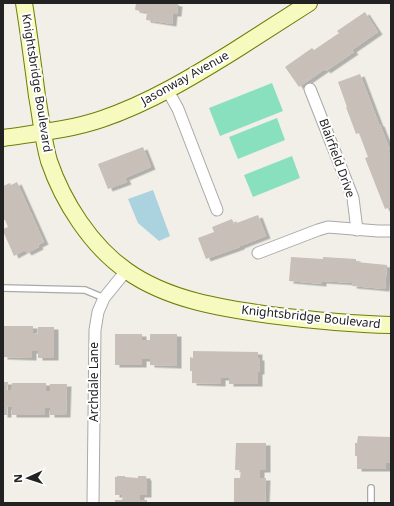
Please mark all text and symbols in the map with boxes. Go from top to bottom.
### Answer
street label: Knightsbridge Boulevard [18,12,57,153]
street label: Jasonway Avenue [137,46,232,109]
street label: Blairfield Drive [315,116,360,200]
street label: Knightsbridge Boulevard [241,301,382,332]
street label: Archdale Lane [85,342,102,422]
north arrow [8,458,48,498]
text: N [10,474,25,483]

